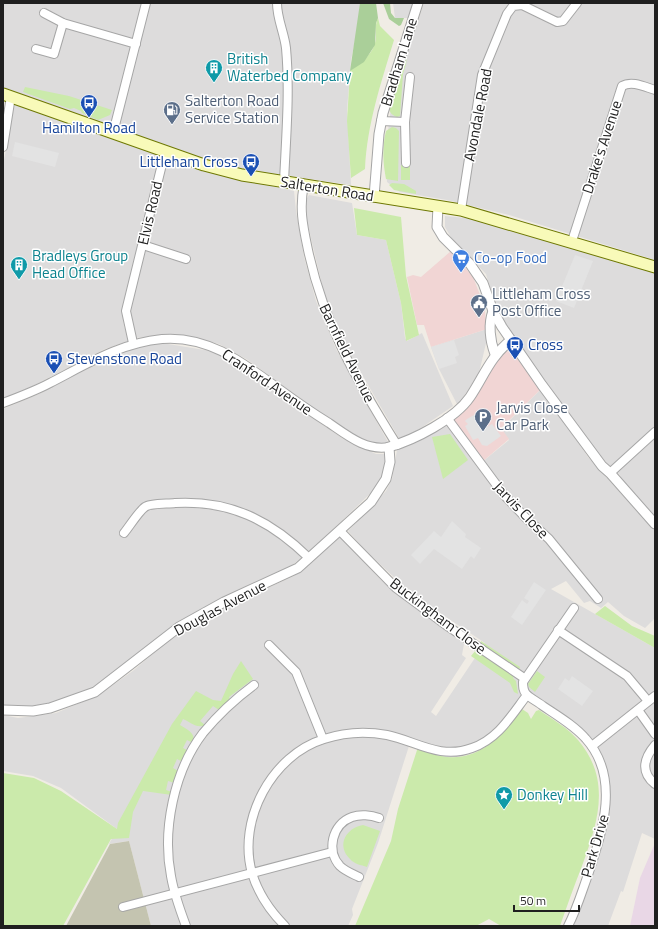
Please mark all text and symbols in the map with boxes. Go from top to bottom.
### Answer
street label: Bradham Lane [374,15,423,109]
place label: British Waterbed Company [227,47,351,87]
building icon: British Waterbed Company [204,58,224,83]
street label: Avondale Road [457,67,498,163]
place label: Salterton Road Service Station [185,89,279,129]
bus stop icon: Hamilton Road [79,93,99,118]
street label: Drake's Avenue [576,97,627,197]
fuel station icon: Salterton Road Service Station [162,100,182,125]
place label: Hamilton Road [42,116,136,139]
place label: Littleham Cross [140,150,238,173]
bus stop icon: Littleham Cross [241,152,261,177]
street label: Salterton Road [279,170,375,207]
street label: Elvis Road [131,179,168,247]
place label: Bradleys Group Head Office [32,244,128,284]
place label: Co-op Food [474,246,547,269]
supermarket icon: Co-op Food [451,248,471,273]
building icon: Bradleys Group Head Office [9,255,29,280]
place label: Littleham Cross Post Office [492,282,590,322]
public building icon: Littleham Cross Post Office [469,293,489,318]
street label: Barnfield Avenue [314,299,381,406]
place label: Cross [528,333,563,356]
bus stop icon: Cross [505,335,525,360]
street label: Cranford Avenue [217,343,317,420]
place label: Stevenstone Road [67,347,182,370]
bus stop icon: Stevenstone Road [44,349,64,374]
place label: Jarvis Close Car Park [496,396,568,436]
parking icon: Jarvis Close Car Park [473,407,493,432]
street label: Jarvis Close [488,476,555,544]
street label: Buckingham Close [385,572,491,660]
street label: Douglas Avenue [170,574,270,642]
place label: Donkey Hill [517,783,588,806]
place icon: Donkey Hill [494,785,514,810]
street label: Park Drive [575,812,615,880]
scale bar [514,887,579,913]
text: 50 m [520,891,546,910]

